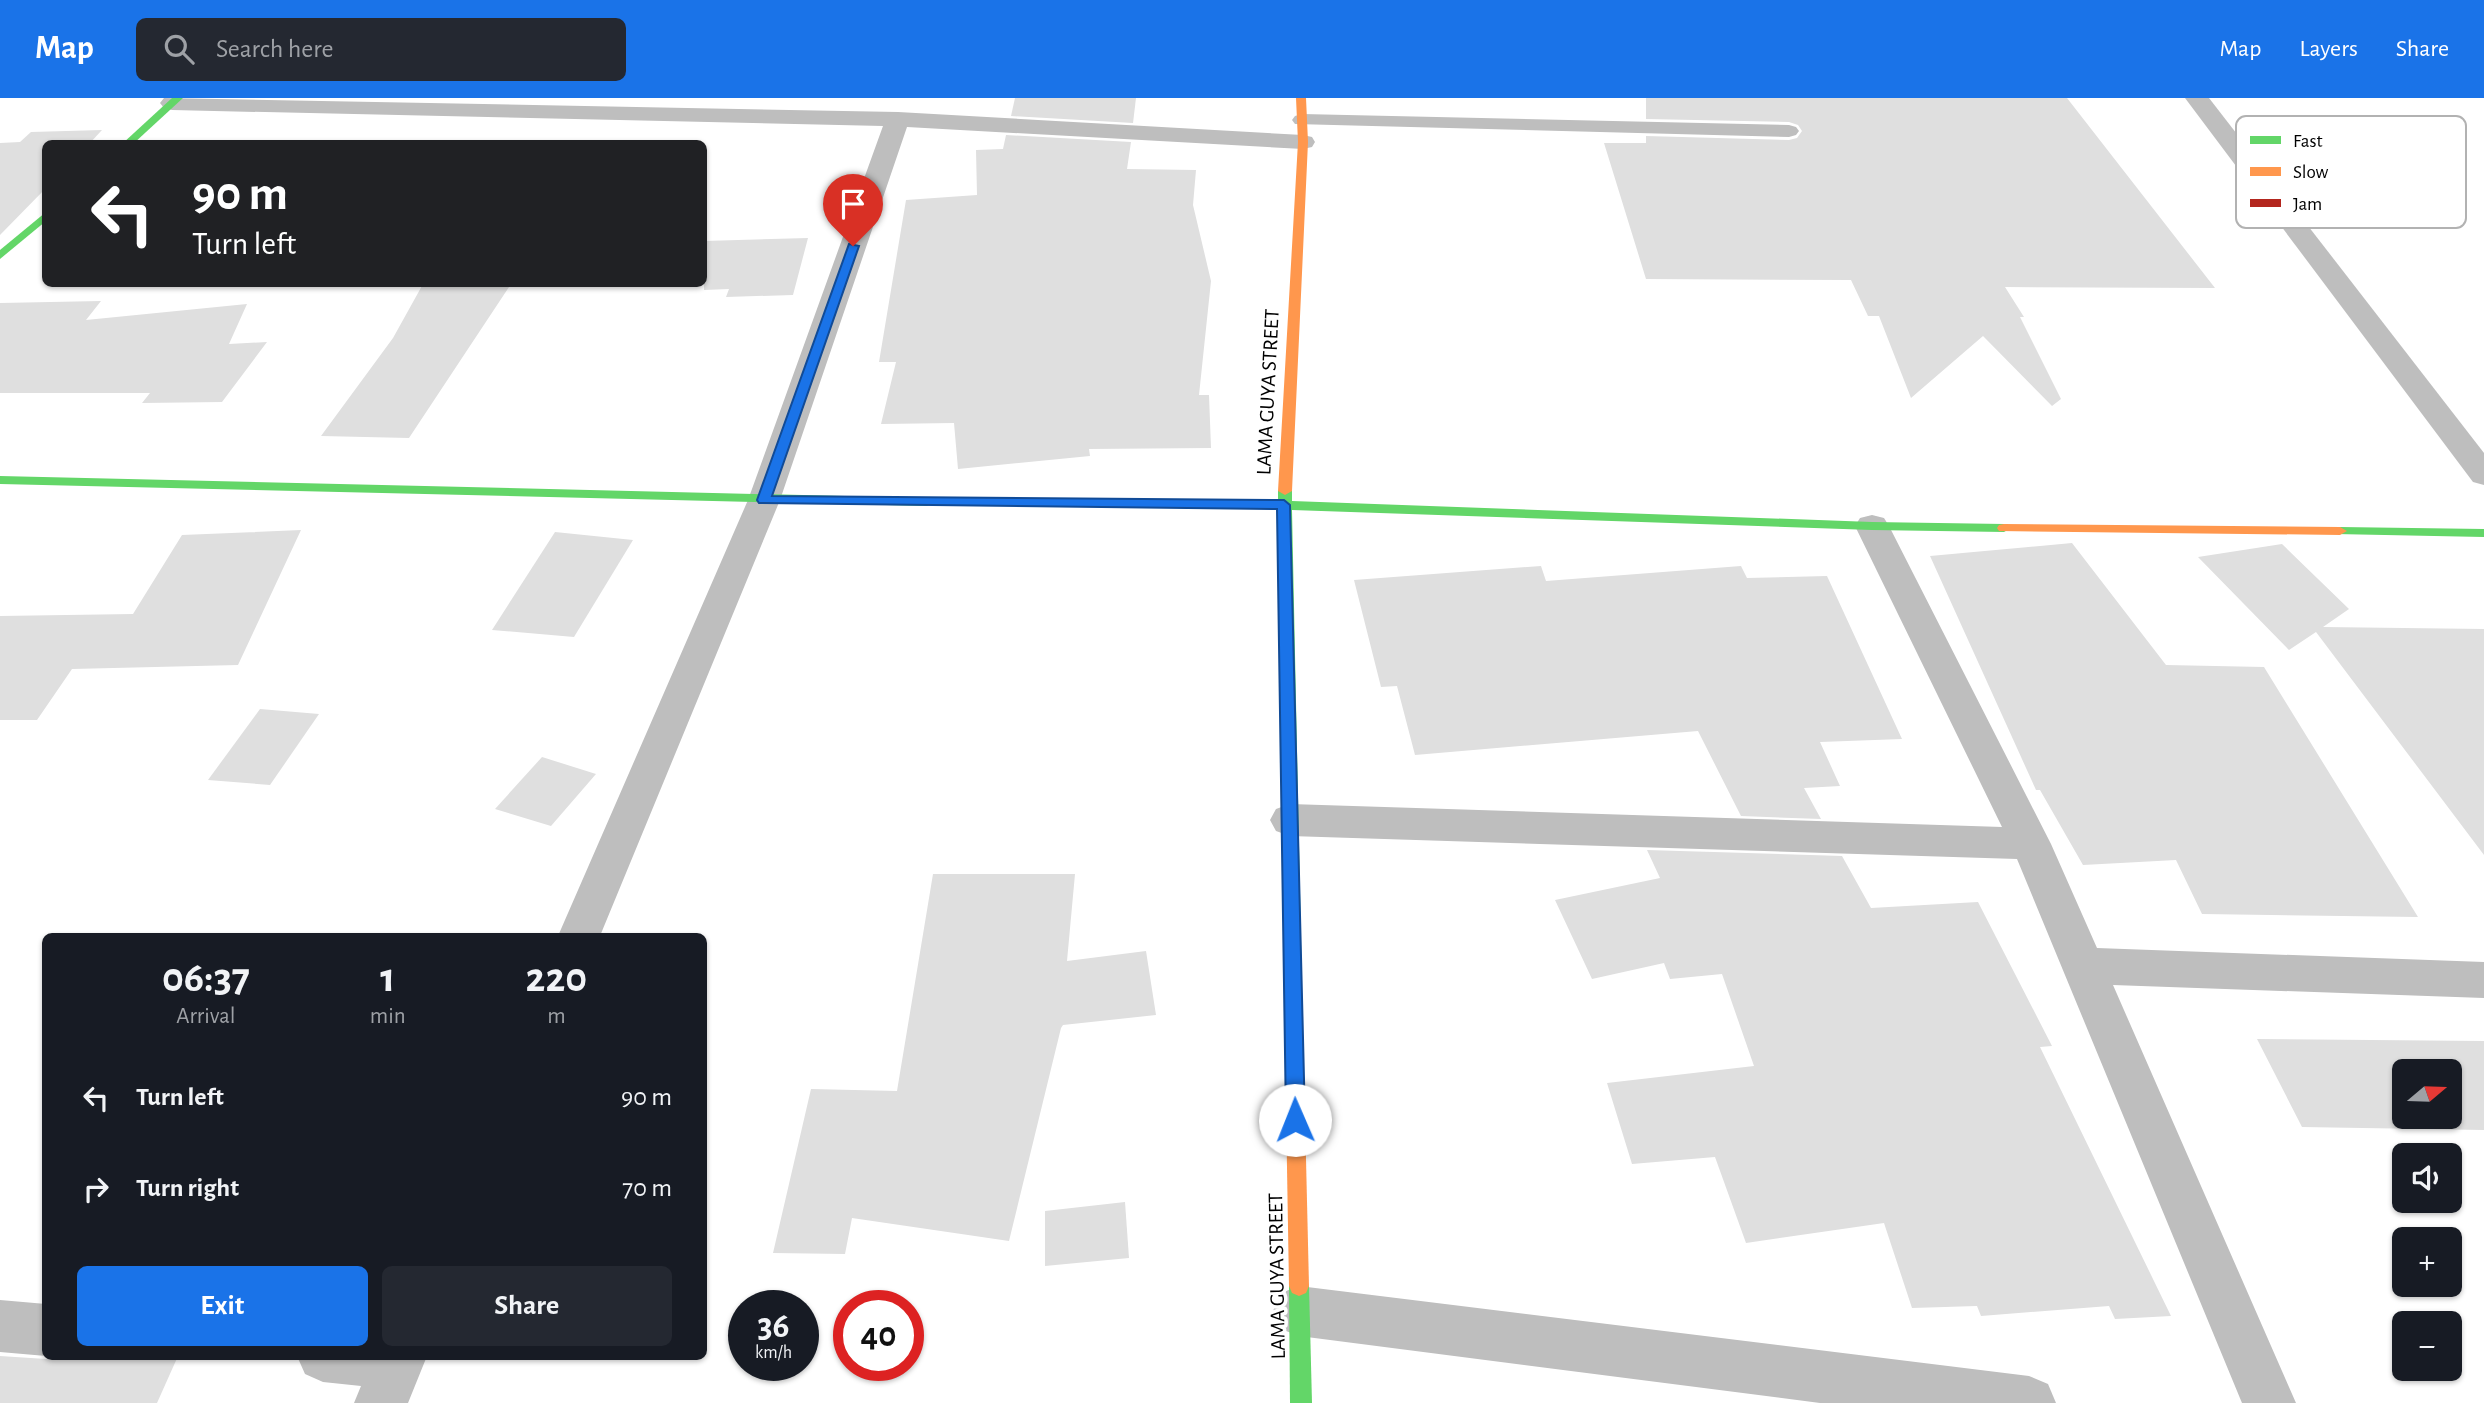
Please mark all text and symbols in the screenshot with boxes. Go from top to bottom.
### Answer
search box [136,18,626,81]
icon: search [160,30,198,68]
text: Map [35,32,94,65]
text: Search here [216,36,334,62]
text: Map [2219,37,2261,61]
text: Layers [2299,37,2358,61]
text: Share [2396,37,2449,61]
legend [2236,116,2466,228]
text: Fast [2293,132,2323,151]
text: Slow [2293,163,2329,182]
icon: left [77,168,168,259]
text: 90 m [192,170,288,219]
pin [823,174,883,246]
icon: arrive [834,185,872,223]
text: Jam [2293,195,2322,214]
text: Turn left [192,228,296,260]
street label: LAMA GUYA STREET [1253,308,1283,476]
text: 06:37 [162,957,250,999]
text: 1 [380,957,395,999]
text: 220 [526,957,587,999]
text: Arrival [176,1005,236,1028]
text: min [370,1005,406,1028]
text: m [547,1005,566,1028]
north arrow [2392,1059,2462,1129]
map controls [2392,1059,2462,1381]
icon: left [77,1079,115,1117]
position arrow [1258,1083,1332,1157]
text: Turn left [136,1084,224,1110]
text: 90 m [621,1084,672,1110]
button: sound [2392,1143,2462,1213]
icon: right [77,1170,115,1208]
text: Turn right [136,1175,239,1201]
text: 70 m [622,1175,672,1201]
street label: LAMA GUYA STREET [1265,1193,1289,1359]
button: + [2392,1227,2462,1297]
button: Exit [77,1266,368,1346]
button: Share [382,1266,672,1346]
speed limit sign: 40 [833,1290,924,1381]
text: 36 [757,1309,789,1344]
button: − [2392,1311,2462,1381]
text: km/h [755,1344,792,1362]

